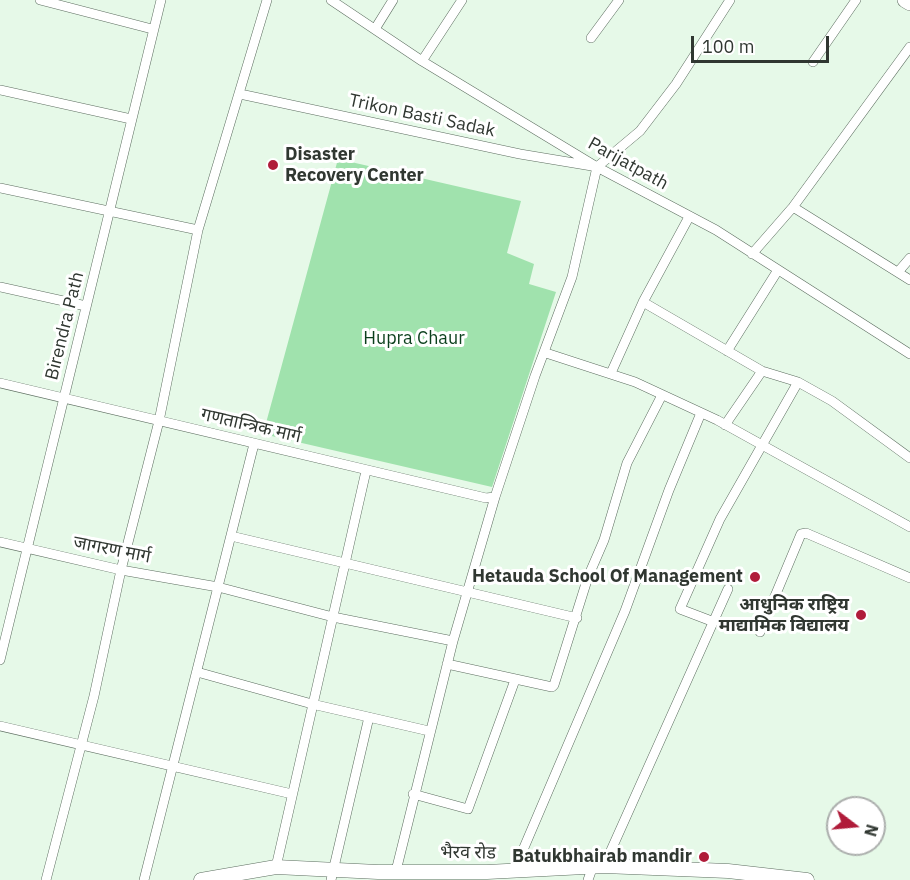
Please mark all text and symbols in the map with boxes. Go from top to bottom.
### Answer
scale bar [694,24,832,62]
text: 100 m [702,35,754,58]
street label: Trikon Basti Sadak [347,90,497,142]
street label: Parijatpath [584,133,672,195]
place label: Disaster Recovery Center [285,144,424,186]
marker: Disaster Recovery Center [266,158,280,172]
street label: Birendra Path [41,270,89,382]
park label: Hupra Chaur [363,328,465,350]
street label: गणतान्त्रिक मार्ग [199,404,303,448]
street label: जागरण मार्ग [71,532,153,568]
place label: Hetauda School Of Management [472,566,743,588]
marker: Hetauda School Of Management [748,570,762,584]
place label: आधुनिक राष्ट्रिय माद्यामिक विद्यालय [719,594,849,636]
marker: आधुनिक राष्ट्रिय माद्यामिक विद्यालय [854,608,868,622]
north arrow [826,796,886,856]
text: N [860,822,883,839]
street label: भैरव रोड [440,842,496,864]
place label: Batukbhairab mandir [512,846,692,868]
marker: Batukbhairab mandir [697,850,711,864]

